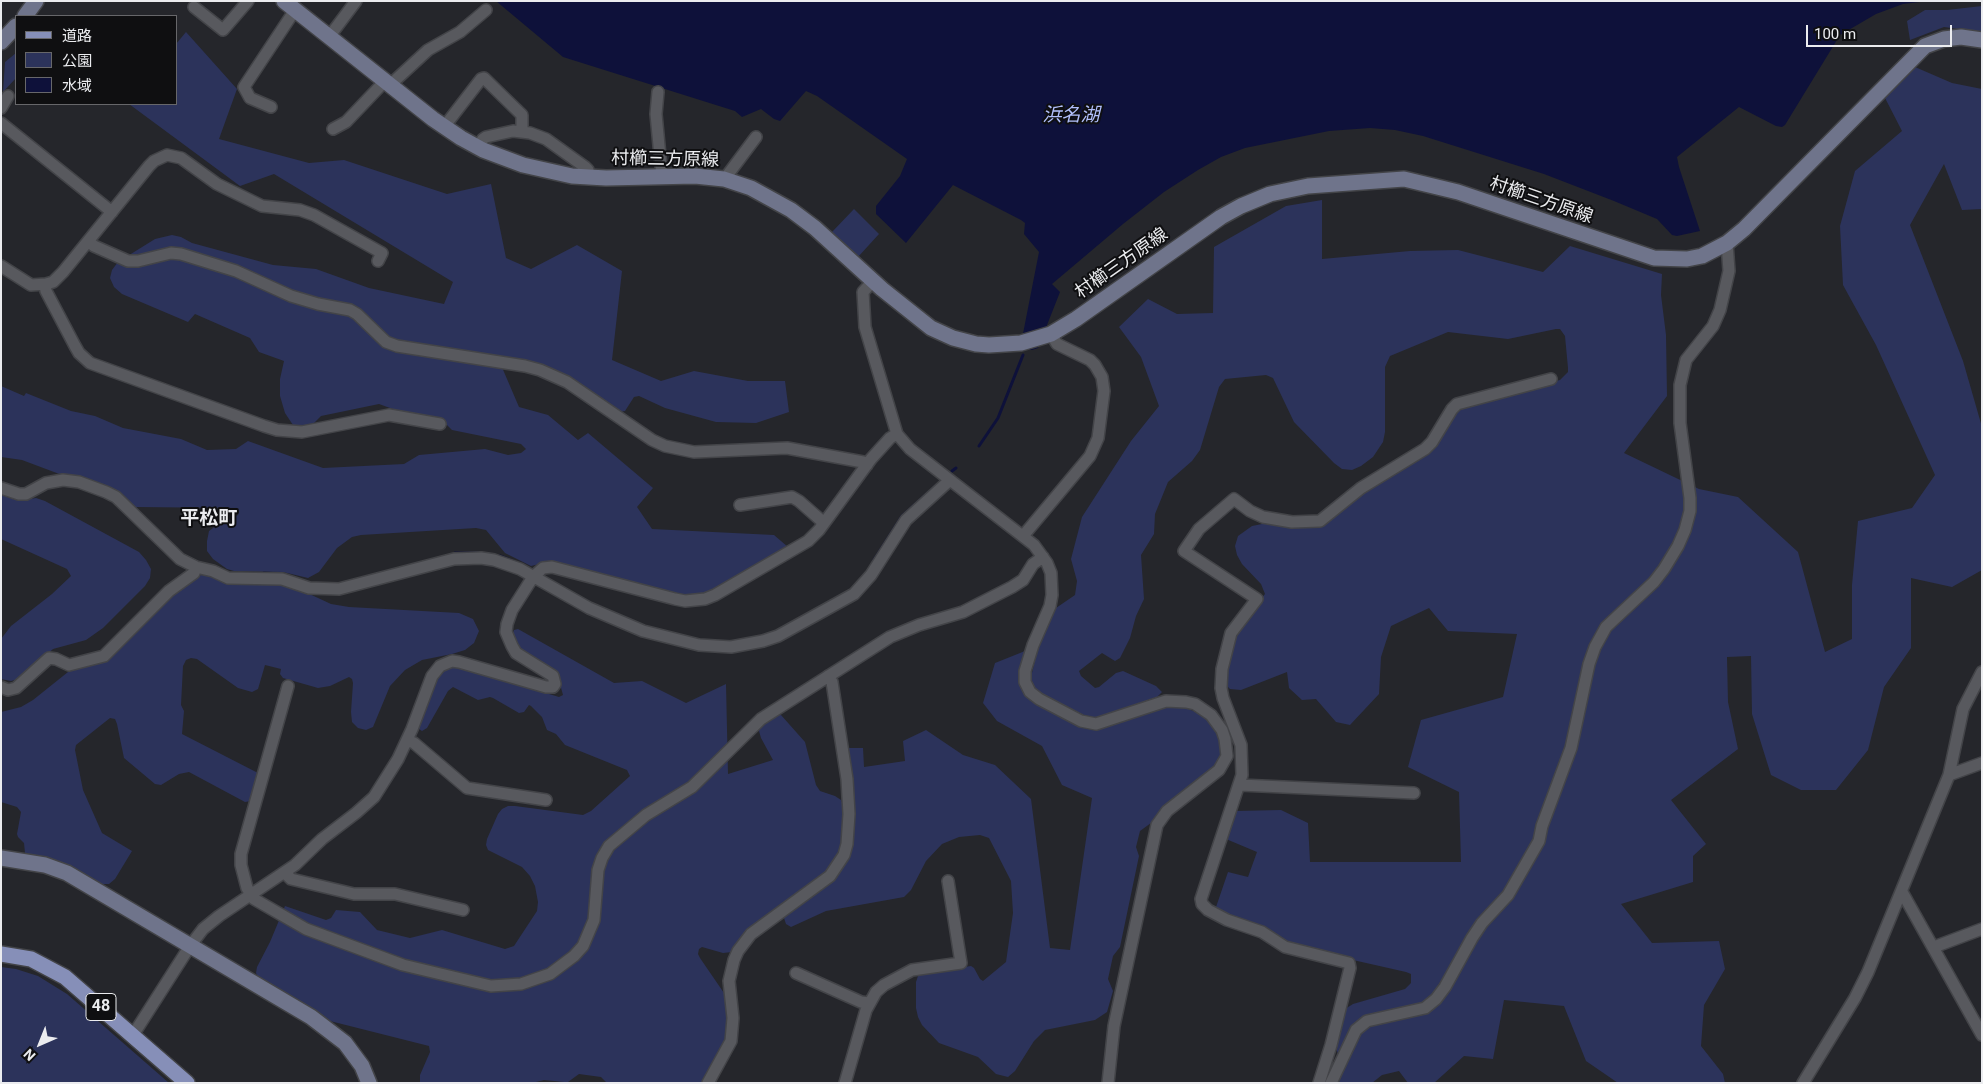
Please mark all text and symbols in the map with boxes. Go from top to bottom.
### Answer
legend [15,15,178,105]
scale bar [1808,15,1954,47]
text: 100 m [1814,25,1856,43]
text: 道路 [62,27,92,45]
text: 公園 [62,52,92,70]
text: 水域 [62,77,92,95]
water label: 浜名湖 [1043,105,1099,127]
street label: 村櫛三方原線 [611,148,719,172]
street label: 村櫛三方原線 [1486,173,1596,229]
street label: 村櫛三方原線 [1072,224,1172,304]
district label: 平松町 [181,508,237,530]
road number: 48 [86,994,116,1020]
north arrow [15,1019,65,1069]
text: N [20,1046,39,1064]

